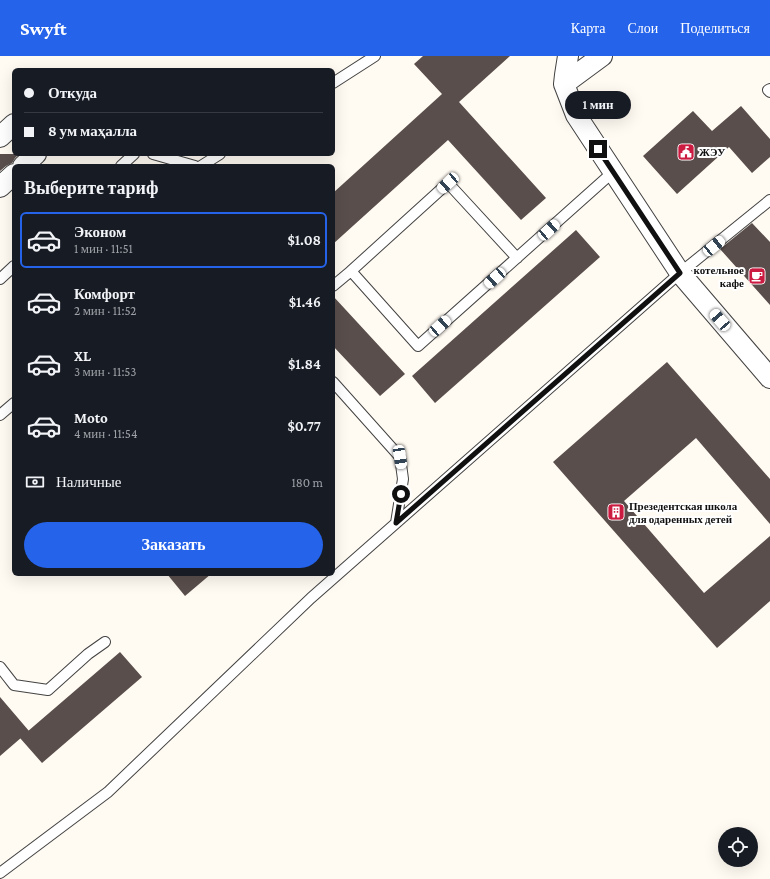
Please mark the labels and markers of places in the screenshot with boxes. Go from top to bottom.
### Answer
public building icon: ЖЭУ [676,142,696,162]
place label: ЖЭУ [699,146,725,158]
place label: котельное кафе [693,264,744,289]
cafe icon: котельное кафе [747,266,767,286]
place label: Презедентская школа для одаренных детей [629,500,738,525]
building icon: Презедентская школа для одаренных детей [606,502,626,522]

